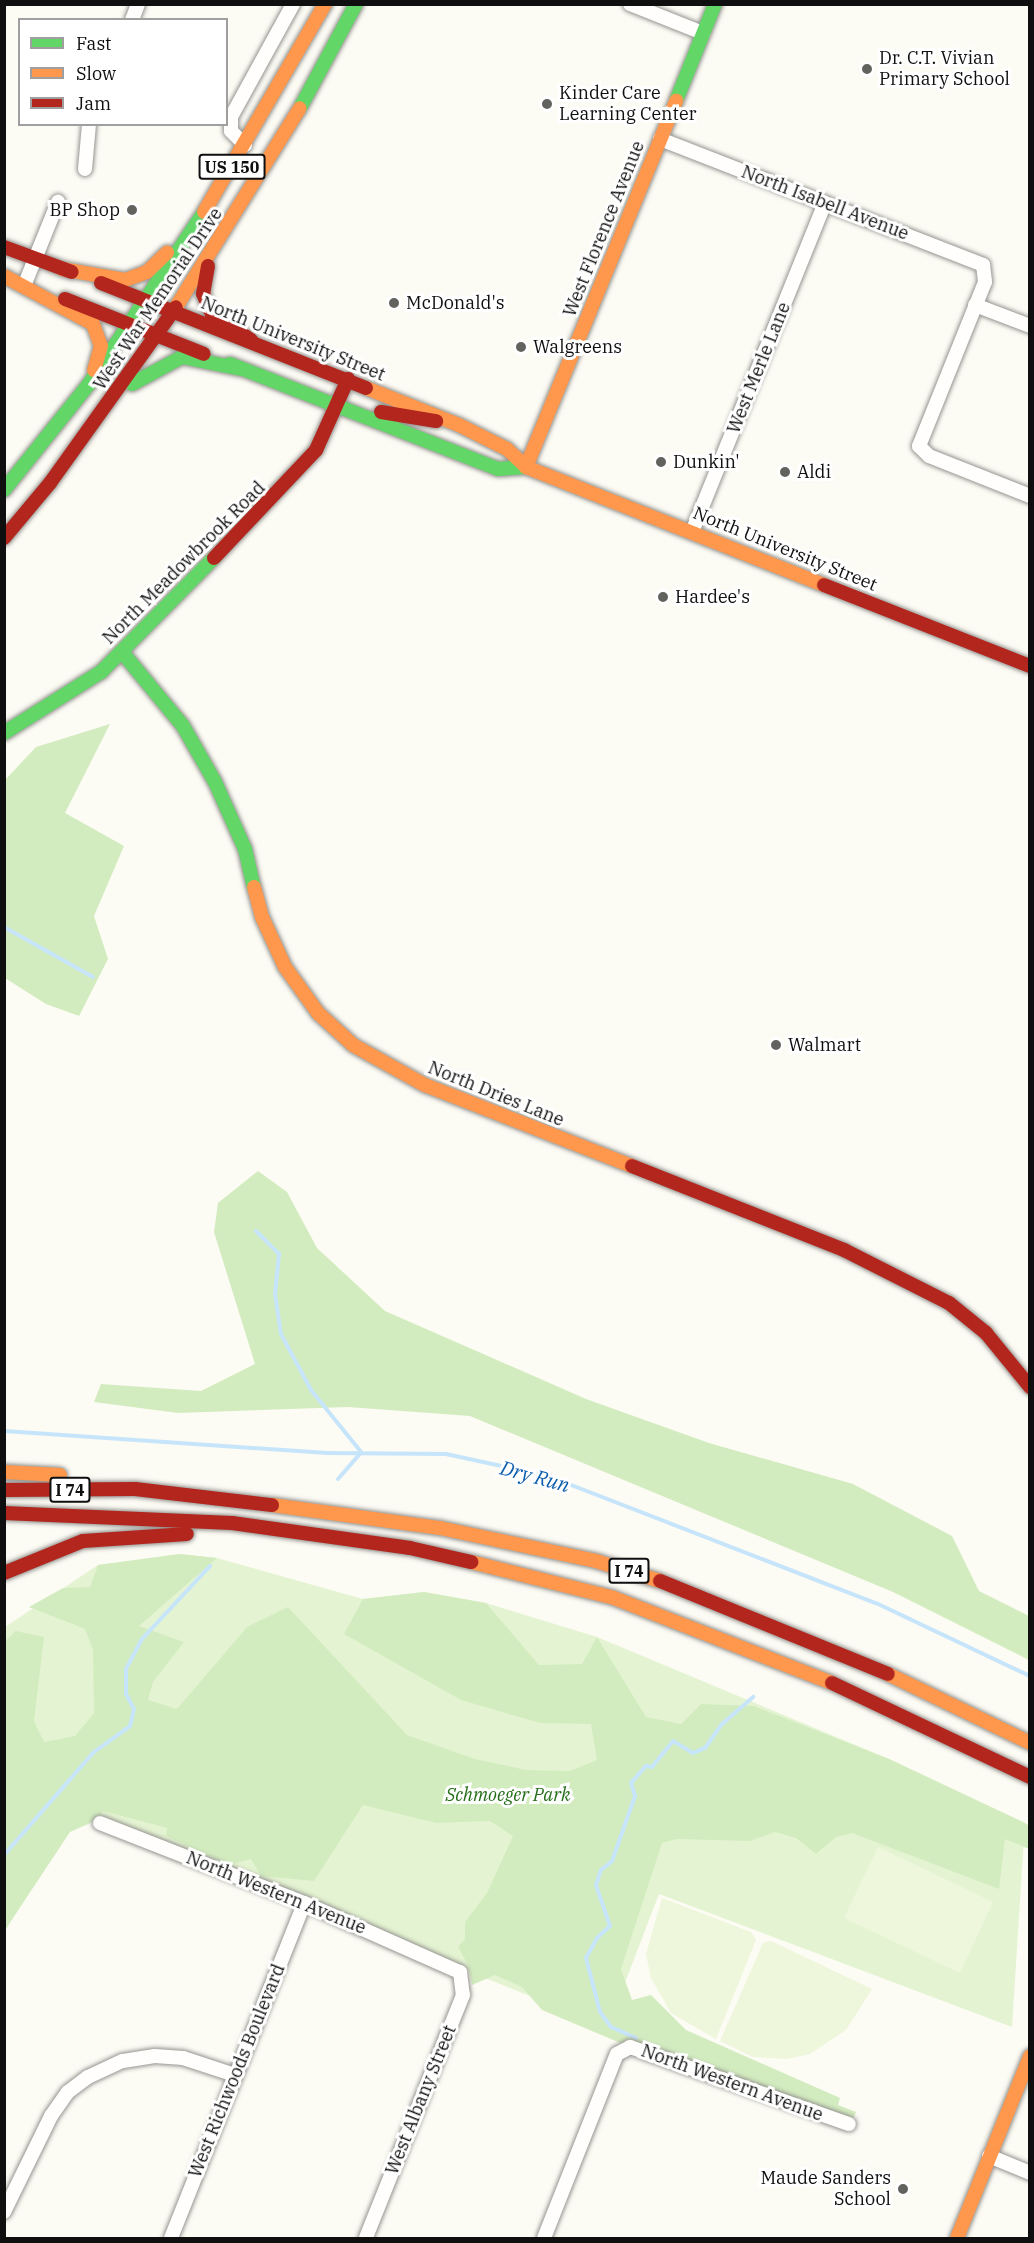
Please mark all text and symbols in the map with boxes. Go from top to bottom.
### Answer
legend [18,18,228,126]
text: Fast [76,32,111,55]
place label: Dr. C.T. Vivian Primary School [879,48,1010,90]
text: Slow [76,62,116,85]
marker: Dr. C.T. Vivian Primary School [860,62,874,76]
place label: Kinder Care Learning Center [559,83,697,125]
text: Jam [76,92,111,115]
marker: Kinder Care Learning Center [540,97,554,111]
street label: West Florence Avenue [559,138,649,320]
road number: US 150 [198,154,266,180]
street label: North Isabell Avenue [738,161,912,245]
place label: BP Shop [50,199,120,221]
marker: BP Shop [125,203,139,217]
street label: West War Memorial Drive [89,204,227,394]
street label: North University Street [198,292,388,386]
place label: McDonald's [406,292,505,314]
marker: McDonald's [387,296,401,310]
street label: West Merle Lane [723,299,795,437]
place label: Walgreens [533,336,622,358]
marker: Walgreens [514,340,528,354]
place label: Dunkin' [673,451,740,473]
marker: Dunkin' [654,455,668,469]
place label: Aldi [797,461,831,483]
marker: Aldi [778,465,792,479]
street label: North Meadowbrook Road [98,477,270,649]
street label: North University Street [690,502,880,596]
place label: Hardee's [675,586,750,608]
marker: Hardee's [656,590,670,604]
place label: Walmart [788,1034,861,1056]
marker: Walmart [769,1038,783,1052]
street label: North Dries Lane [425,1057,567,1131]
water label: Dry Run [498,1455,572,1497]
road number: I 74 [49,1477,91,1503]
road number: I 74 [608,1558,650,1584]
park label: Schmoeger Park [445,1784,571,1806]
street label: North Western Avenue [183,1847,369,1939]
street label: West Richwoods Boulevard [184,1961,290,2181]
street label: West Albany Street [381,2022,461,2178]
street label: North Western Avenue [638,2040,826,2126]
place label: Maude Sanders School [760,2168,891,2210]
marker: Maude Sanders School [896,2182,910,2196]

